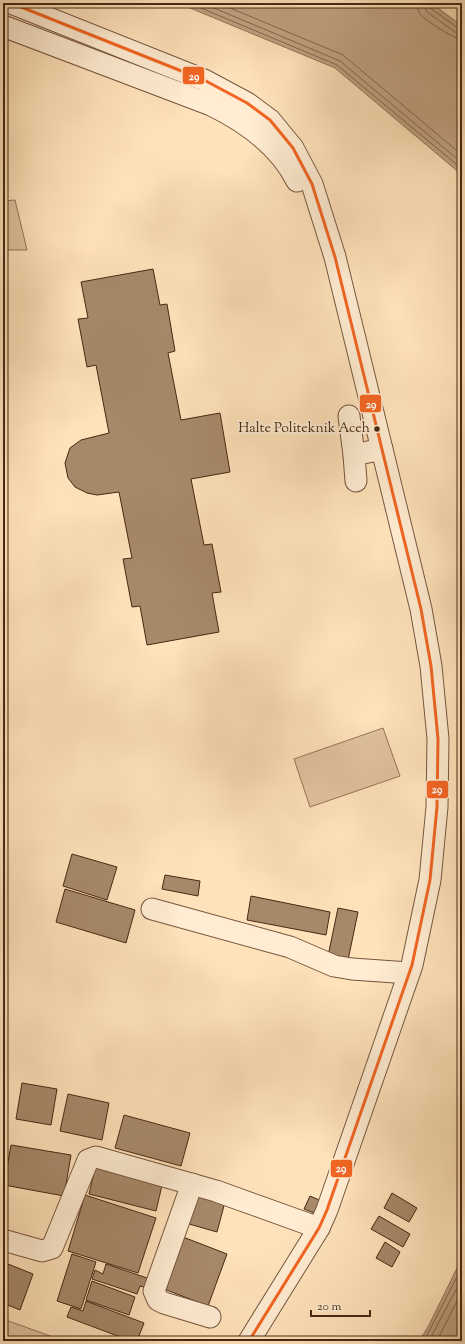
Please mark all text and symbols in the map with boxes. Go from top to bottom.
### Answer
line badge: 29 [182,66,205,85]
text: 29 [189,69,200,85]
line badge: 29 [359,394,382,413]
text: 29 [366,397,377,413]
place label: Halte Politeknik Aceh [238,419,370,439]
marker: Halte Politeknik Aceh [372,424,382,434]
line badge: 29 [426,780,449,799]
text: 29 [432,782,443,798]
line badge: 29 [330,1159,353,1178]
text: 29 [336,1161,347,1177]
scale bar [311,1292,370,1318]
text: 20 m [317,1298,342,1316]

